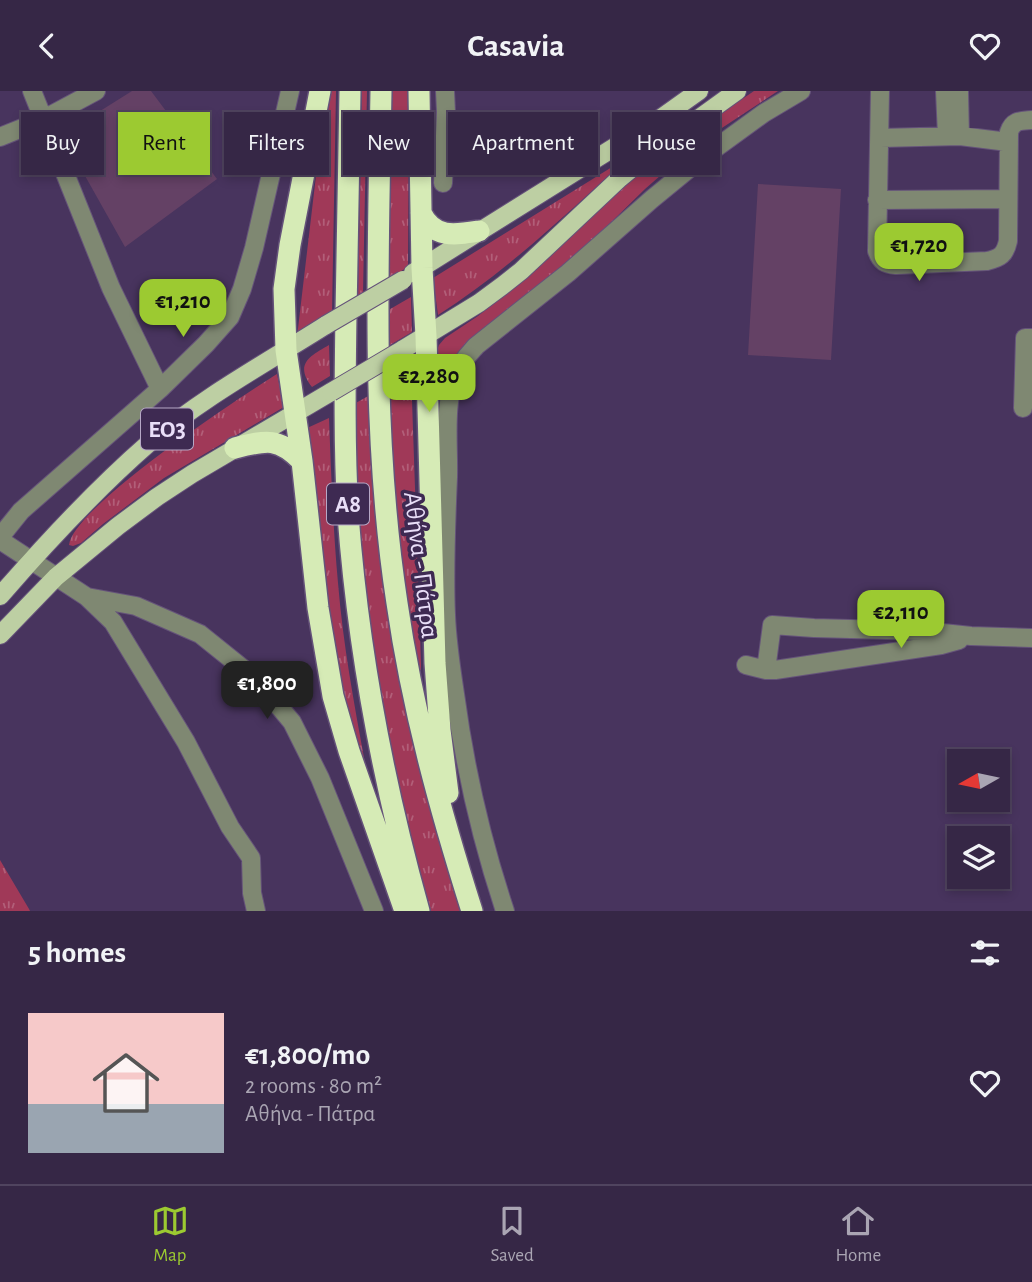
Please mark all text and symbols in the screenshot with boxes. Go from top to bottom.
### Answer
icon: back [28,27,66,65]
icon: heart [966,27,1004,65]
text: Casavia [467,30,565,62]
chip: Buy [21,112,104,175]
chip: Rent [118,112,210,175]
chip: Filters [224,112,329,175]
chip: New [343,112,434,175]
chip: Apartment [448,112,598,175]
chip: House [612,112,720,175]
pin: €1,720 [862,223,976,283]
text: €1,720 [890,234,948,257]
pin: €1,210 [126,279,240,339]
text: €1,210 [155,290,211,313]
pin: €2,280 [372,355,486,414]
text: €2,280 [399,365,460,388]
road number: ΕΟ3 [141,409,193,449]
road number: Α8 [327,483,369,525]
street label: Αθήνα - Πάτρα [399,490,443,640]
pin: €2,110 [844,591,958,650]
text: €2,110 [873,601,929,624]
pin: €1,800 [210,661,324,721]
text: €1,800 [237,672,297,695]
north arrow [947,749,1010,812]
map controls [947,749,1010,889]
button: layers [947,826,1010,889]
icon: filters [966,934,1004,972]
text: 5 homes [28,938,126,968]
text: €1,800/mo [245,1040,370,1070]
icon: home [84,1041,168,1125]
icon: heart [966,1064,1004,1102]
text: 2 rooms · 80 m² [245,1075,382,1098]
text: Αθήνα - Πάτρα [245,1103,376,1126]
tab: Map [151,1202,189,1267]
tab: Saved [490,1202,534,1267]
tab: Home [835,1202,881,1267]

